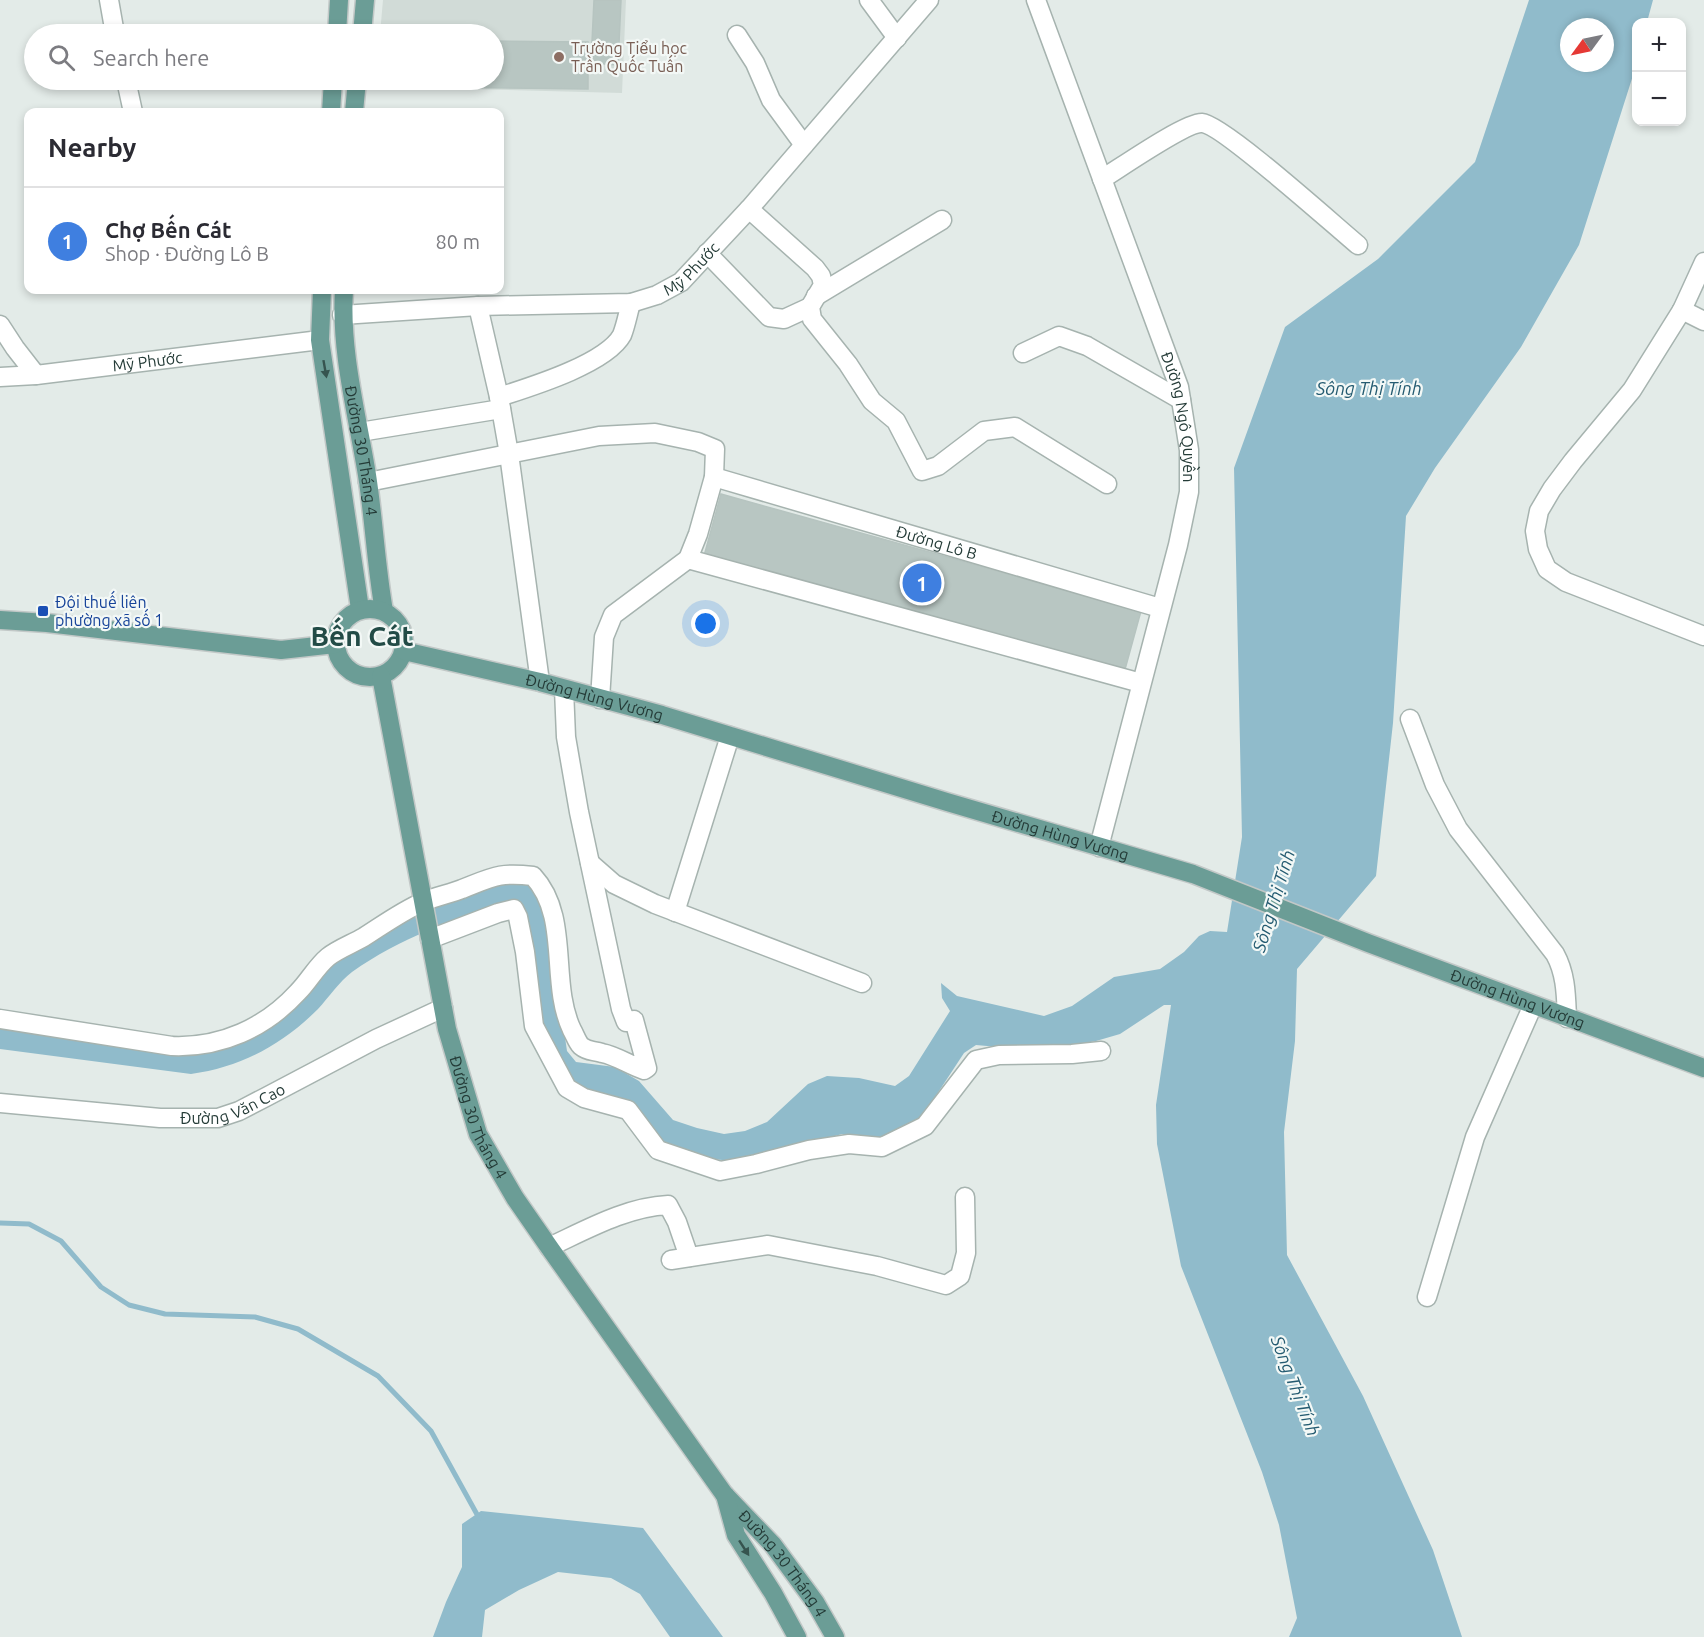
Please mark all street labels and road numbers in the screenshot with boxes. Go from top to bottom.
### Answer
street label: Mỹ Phước [660,238,723,299]
street label: Mỹ Phước [111,348,184,374]
street label: Đường Ngô Quyền [1158,349,1201,482]
street label: Đường 30 Tháng 4 [342,384,381,517]
street label: Đường Lô B [894,522,979,563]
street label: Đường Hùng Vương [524,670,665,724]
street label: Đường Hùng Vương [990,807,1131,864]
street label: Đường Hùng Vương [1448,966,1587,1032]
street label: Đường 30 Tháng 4 [446,1053,511,1182]
street label: Đường Văn Cao [180,1080,288,1127]
street label: Đường 30 Tháng 4 [735,1506,830,1620]

